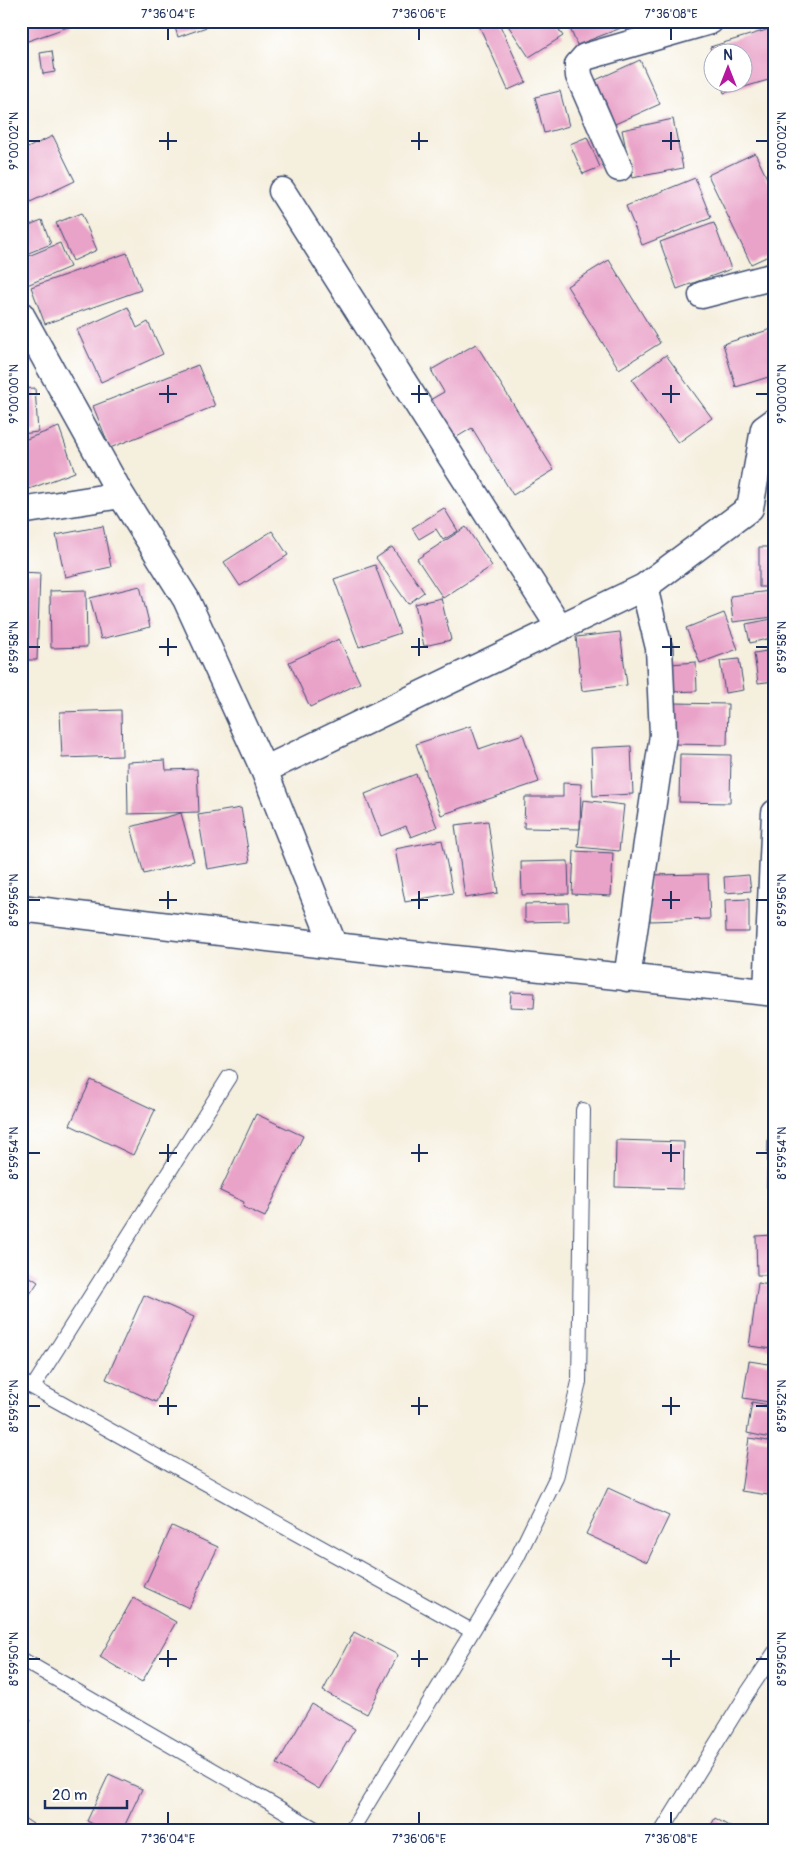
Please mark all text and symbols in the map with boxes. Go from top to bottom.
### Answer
text: 7°36'04"E [141,7,195,22]
text: 7°36'06"E [392,7,446,22]
text: 7°36'08"E [644,7,698,22]
north arrow [704,42,754,92]
text: N [723,47,733,64]
text: 9°00'02"N [7,112,22,170]
text: 9°00'02"N [775,112,790,170]
text: 9°00'00"N [7,364,22,424]
text: 9°00'00"N [775,364,790,424]
text: 8°59'58"N [7,621,22,673]
text: 8°59'58"N [775,621,790,673]
text: 8°59'56"N [7,874,22,926]
text: 8°59'56"N [775,874,790,926]
text: 8°59'54"N [7,1127,22,1179]
text: 8°59'54"N [775,1127,790,1179]
text: 8°59'52"N [7,1380,22,1432]
text: 8°59'52"N [775,1380,790,1432]
text: 8°59'50"N [7,1632,22,1686]
text: 8°59'50"N [775,1632,790,1686]
scale bar [45,1777,128,1809]
text: 20 m [52,1786,87,1805]
text: 7°36'04"E [141,1832,195,1847]
text: 7°36'06"E [392,1832,446,1847]
text: 7°36'08"E [644,1832,698,1847]

